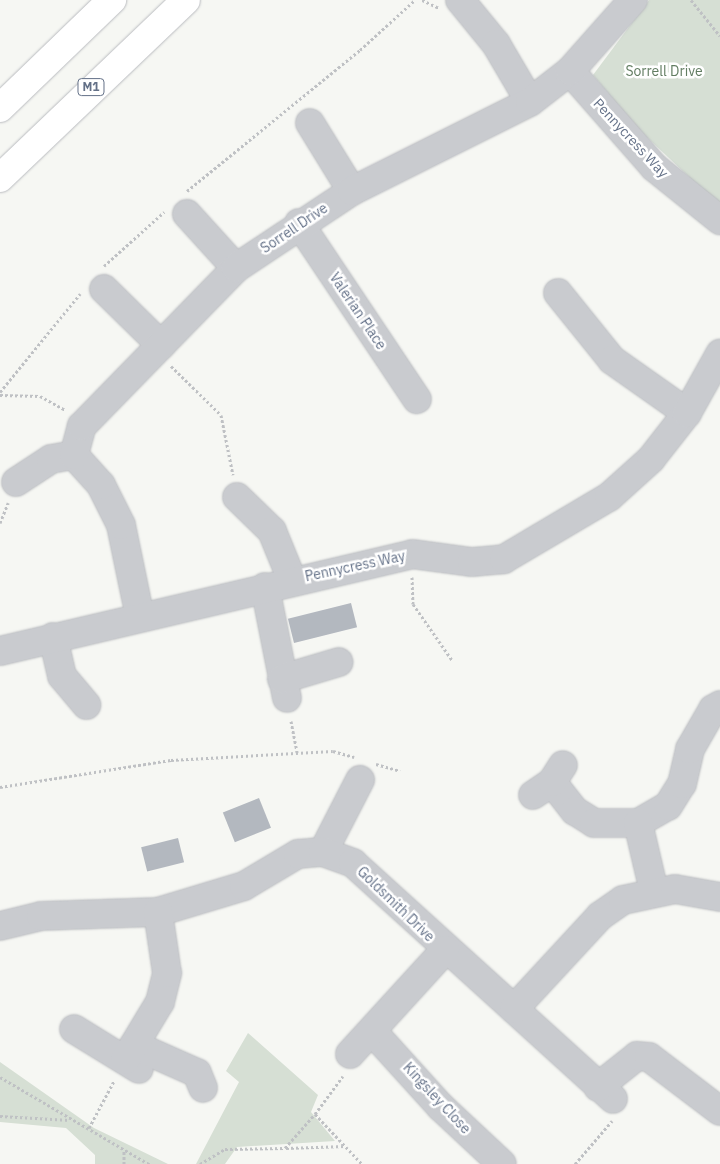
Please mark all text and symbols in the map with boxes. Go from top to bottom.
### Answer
park label: Sorrell Drive [625,63,703,79]
road number: M1 [77,77,105,96]
street label: Pennycress Way [590,95,672,181]
street label: Sorrell Drive [257,199,331,257]
street label: Valerian Place [326,269,390,353]
street label: Pennycress Way [303,547,407,585]
street label: Goldsmith Drive [354,863,438,945]
street label: Kingsley Close [400,1059,474,1137]

